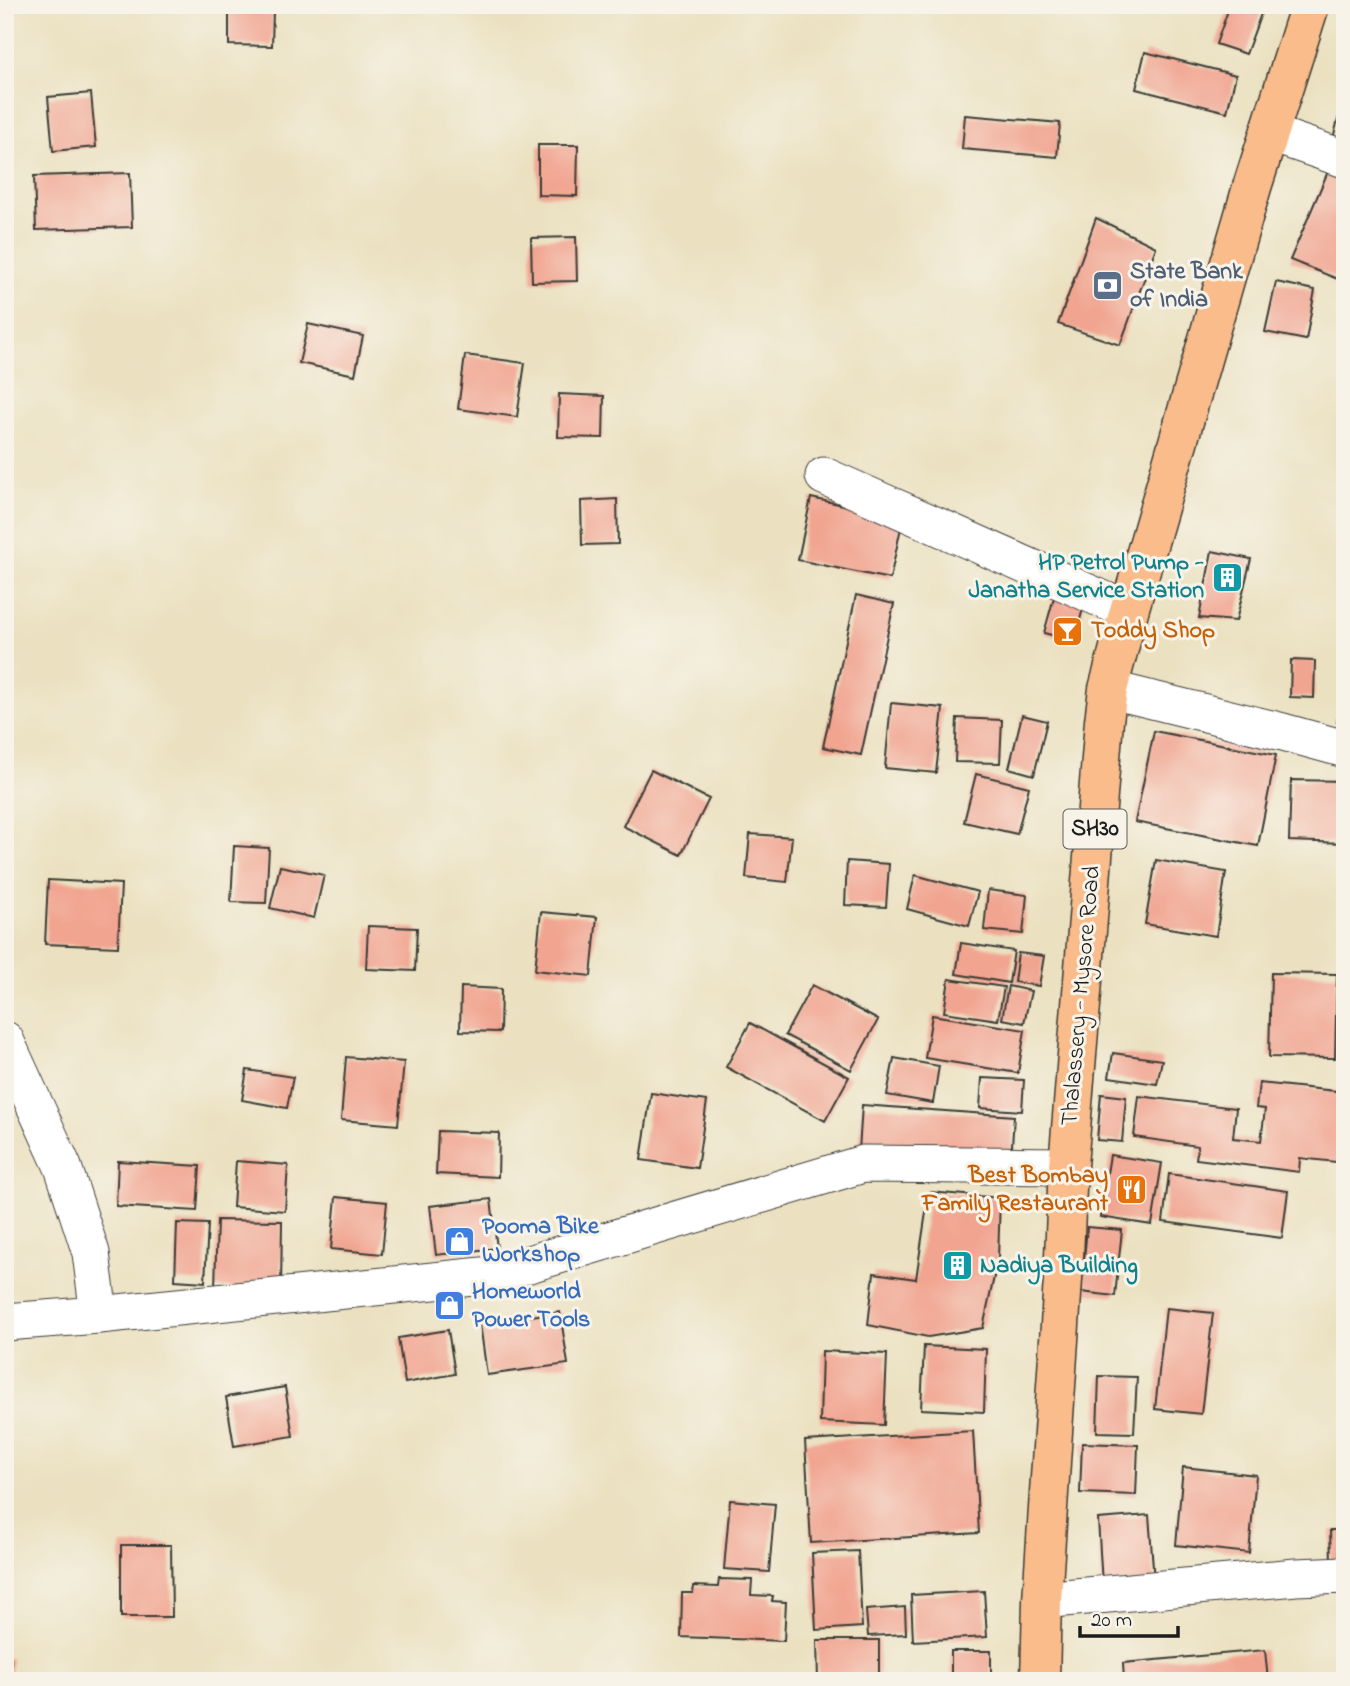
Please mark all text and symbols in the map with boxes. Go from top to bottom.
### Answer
place label: State Bank of India [1130,255,1243,318]
bank icon: State Bank of India [1090,269,1124,303]
place label: HP Petrol Pump - Janatha Service Station [968,546,1204,609]
building icon: HP Petrol Pump - Janatha Service Station [1210,560,1244,594]
bar icon: Toddy Shop [1051,614,1085,648]
place label: Toddy Shop [1091,614,1215,650]
road number: SH30 [1064,810,1126,848]
street label: Thalassery - Mysore Road [1053,864,1112,1128]
place label: Best Bombay Family Restaurant [921,1159,1109,1223]
restaurant icon: Best Bombay Family Restaurant [1114,1173,1148,1207]
place label: Pooma Bike Workshop [482,1210,600,1273]
shop icon: Pooma Bike Workshop [442,1224,476,1258]
building icon: Nadiya Building [940,1249,974,1283]
place label: Nadiya Building [980,1249,1138,1285]
place label: Homeworld Power Tools [472,1275,590,1338]
shop icon: Homeworld Power Tools [432,1289,466,1323]
scale bar [1080,1595,1178,1639]
text: 20 m [1091,1606,1132,1636]

